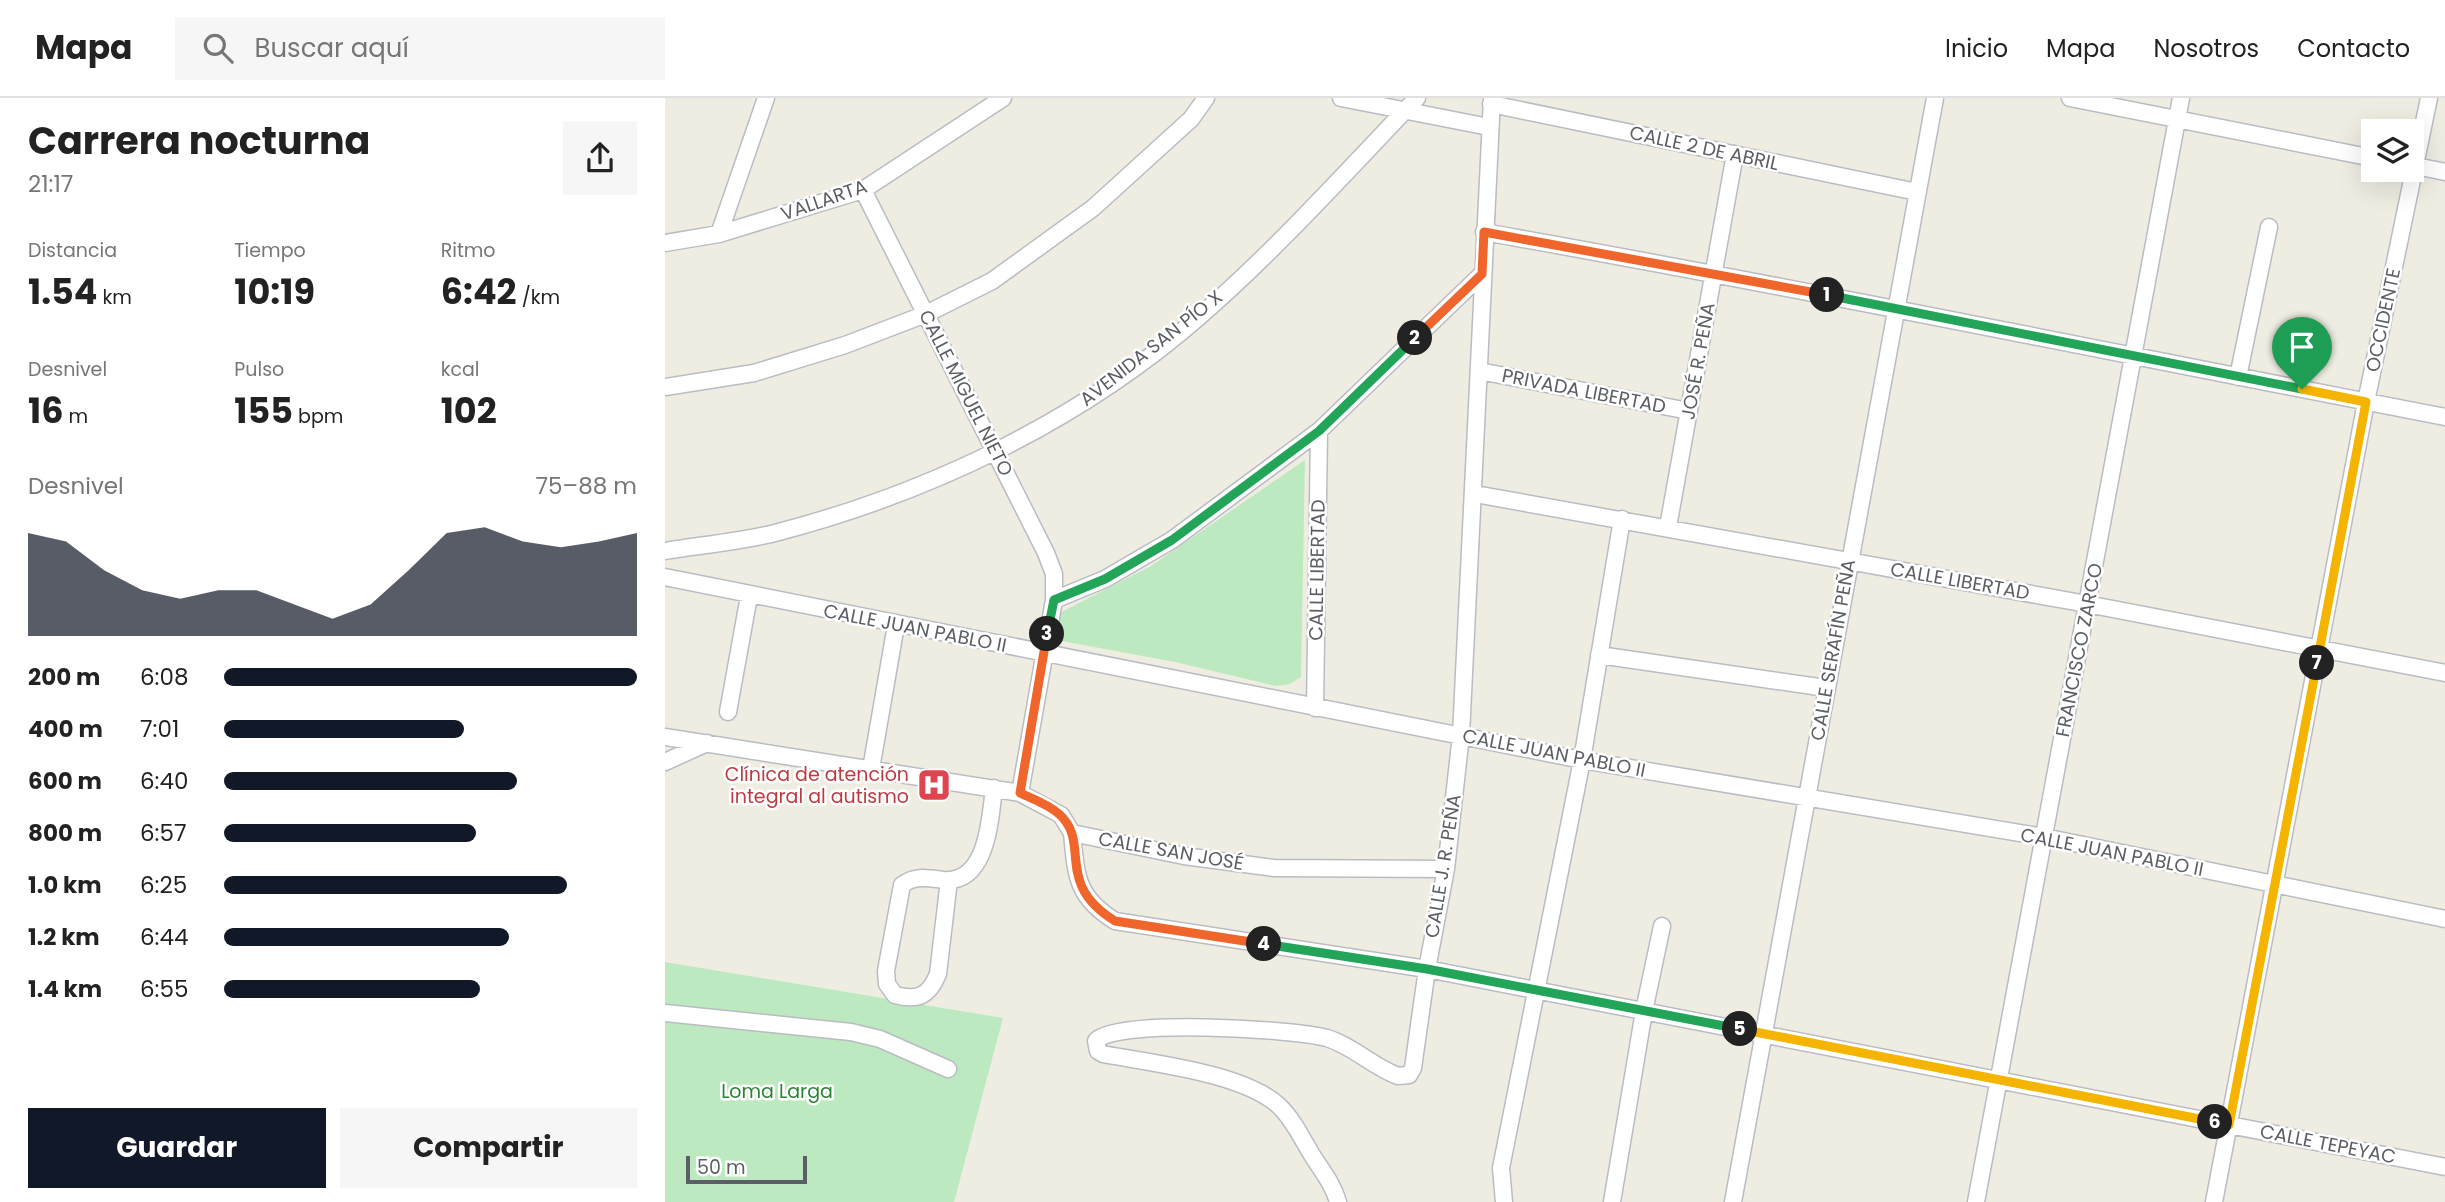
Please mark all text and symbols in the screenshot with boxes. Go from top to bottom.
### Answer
search box [175,17,665,80]
text: Mapa [35,24,133,71]
icon: search [199,29,237,67]
text: Buscar aquí [255,30,409,66]
text: Inicio [1945,32,2008,65]
text: Mapa [2046,32,2115,65]
text: Nosotros [2153,32,2259,65]
text: Contacto [2297,32,2410,65]
text: Carrera nocturna [28,114,370,167]
street label: CALLE 2 DE ABRIL [1627,119,1781,177]
map controls [2361,119,2424,182]
button: layers [2361,119,2424,182]
button: share [563,121,637,195]
text: 21:17 [28,168,73,200]
street label: VALLARTA [777,173,871,227]
text: Distancia [28,237,117,264]
text: Tiempo [234,237,306,264]
text: Ritmo [441,237,496,264]
street label: OCCIDENTE [2359,266,2407,374]
text: 1.54 [28,267,97,316]
text: 10:19 [234,267,315,316]
text: 6:42 [441,267,517,316]
pin: 1 [1809,278,1845,312]
text: 1 [1823,281,1830,308]
text: km [97,284,132,311]
text: /km [517,284,560,311]
street label: AVENIDA SAN PÍO X [1074,284,1228,412]
street label: JOSÉ R. PEÑA [1674,300,1722,422]
street label: CALLE MIGUEL NIETO [912,305,1020,481]
pin [2272,317,2332,389]
pin: 2 [1397,320,1433,356]
text: 2 [1409,324,1420,351]
icon: arrive [2283,328,2321,366]
text: Desnivel [28,356,107,383]
text: Pulso [234,356,284,383]
text: kcal [441,356,480,383]
street label: PRIVADA LIBERTAD [1500,362,1668,420]
text: 16 [28,386,63,435]
text: 155 [234,386,293,435]
text: 102 [441,386,497,435]
text: m [63,403,88,430]
text: bpm [293,403,343,430]
text: Desnivel [28,470,124,502]
text: 75–88 m [536,470,637,502]
street label: CALLE LIBERTAD [1302,499,1332,641]
street label: CALLE LIBERTAD [1888,555,2032,607]
street label: CALLE SERAFÍN PEÑA [1804,557,1862,743]
street label: FRANCISCO ZARCO [2049,561,2109,739]
street label: CALLE JUAN PABLO II [821,597,1009,659]
pin: 3 [1029,616,1065,652]
text: 3 [1041,620,1052,647]
pin: 7 [2299,646,2335,680]
text: 7 [2311,649,2322,676]
text: 200 m [28,661,100,693]
text: 6:08 [140,661,188,693]
text: 400 m [28,713,103,745]
text: 7:01 [140,713,179,745]
street label: CALLE JUAN PABLO II [1460,722,1648,784]
place label: Clínica de atención integral al autismo [725,761,909,810]
text: 600 m [28,765,102,797]
text: 6:40 [140,765,188,797]
hospital icon: Clínica de atención integral al autismo [915,766,953,804]
street label: CALLE J. R. PEÑA [1418,792,1468,940]
text: 800 m [28,817,102,849]
text: 6:57 [140,817,187,849]
street label: CALLE JUAN PABLO II [2018,821,2206,883]
street label: CALLE SAN JOSÉ [1096,825,1246,877]
text: 1.0 km [28,869,102,901]
text: 6:25 [140,869,187,901]
text: 1.2 km [28,921,100,953]
text: 6:44 [140,921,188,953]
pin: 4 [1247,926,1281,962]
text: 4 [1257,930,1270,957]
text: 1.4 km [28,973,102,1005]
text: 6:55 [140,973,188,1005]
pin: 5 [1723,1012,1757,1046]
text: 5 [1733,1015,1746,1042]
park label: Loma Larga [721,1078,833,1105]
pin: 6 [2197,1104,2233,1140]
button: Guardar [28,1108,326,1188]
button: Compartir [340,1108,637,1188]
text: 6 [2208,1108,2221,1135]
street label: CALLE TEPEYAC [2258,1118,2398,1170]
scale bar [686,1153,807,1185]
text: 50 m [697,1154,746,1181]

